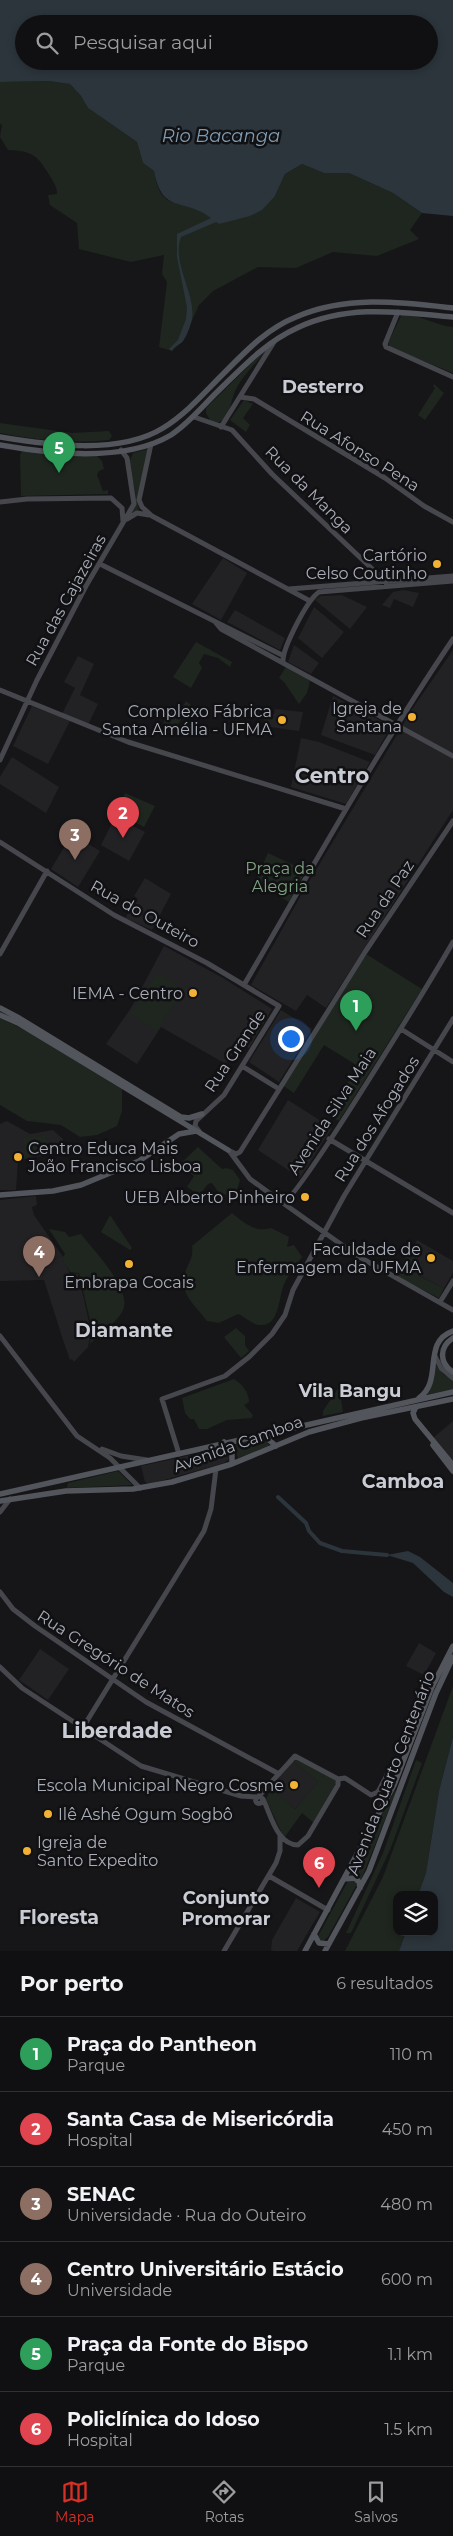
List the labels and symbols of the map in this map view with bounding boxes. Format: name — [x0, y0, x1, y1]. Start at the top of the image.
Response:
water label: Rio Bacanga — [162, 125, 280, 147]
district label: Desterro — [282, 376, 364, 398]
street label: Rua Afonso Pena — [297, 407, 423, 495]
pin: 5 — [43, 432, 75, 473]
street label: Rua da Manga — [261, 442, 357, 538]
street label: Rua das Cajazeiras — [22, 531, 110, 669]
place label: Cartório Celso Coutinho — [306, 546, 427, 583]
marker: Cartório Celso Coutinho — [431, 558, 443, 570]
place label: Igreja de Santana — [332, 699, 402, 736]
place label: Complexo Fábrica Santa Amélia - UFMA — [102, 702, 273, 739]
marker: Igreja de Santana — [406, 711, 418, 723]
marker: Complexo Fábrica Santa Amélia - UFMA — [276, 714, 288, 726]
district label: Centro — [295, 763, 369, 788]
pin: 2 — [107, 797, 139, 838]
pin: 3 — [59, 819, 91, 860]
street label: Rua da Paz — [352, 857, 418, 941]
park label: Praça da Alegria — [245, 859, 315, 896]
street label: Rua do Outeiro — [87, 876, 203, 952]
place label: IEMA - Centro — [72, 984, 183, 1003]
marker: IEMA - Centro — [187, 987, 199, 999]
pin: 1 — [340, 990, 372, 1031]
street label: Rua Grande — [201, 1006, 269, 1096]
your location — [278, 1026, 304, 1052]
street label: Avenida Silva Maia — [284, 1044, 380, 1178]
street label: Rua dos Afogados — [331, 1052, 423, 1185]
place label: Centro Educa Mais João Francisco Lisboa — [27, 1139, 202, 1176]
marker: Centro Educa Mais João Francisco Lisboa — [12, 1151, 24, 1163]
place label: UEB Alberto Pinheiro — [124, 1188, 295, 1207]
marker: UEB Alberto Pinheiro — [299, 1191, 311, 1203]
pin: 4 — [23, 1236, 55, 1277]
place label: Faculdade de Enfermagem da UFMA — [236, 1240, 422, 1277]
marker: Faculdade de Enfermagem da UFMA — [425, 1252, 437, 1264]
marker: Embrapa Cocais — [123, 1258, 135, 1270]
place label: Embrapa Cocais — [64, 1273, 194, 1292]
district label: Diamante — [75, 1319, 173, 1342]
district label: Vila Bangu — [298, 1380, 401, 1402]
street label: Avenida Camboa — [171, 1412, 305, 1476]
district label: Camboa — [362, 1470, 444, 1493]
street label: Rua Gregório de Matos — [34, 1606, 198, 1722]
street label: Avenida Quarto Centenário — [343, 1668, 439, 1878]
district label: Liberdade — [62, 1718, 172, 1743]
place label: Escola Municipal Negro Cosme — [36, 1776, 284, 1795]
marker: Escola Municipal Negro Cosme — [288, 1779, 300, 1791]
place label: Ilê Ashé Ogum Sogbô — [58, 1805, 233, 1824]
marker: Ilê Ashé Ogum Sogbô — [42, 1808, 54, 1820]
place label: Igreja de Santo Expedito — [37, 1833, 158, 1870]
marker: Igreja de Santo Expedito — [21, 1845, 33, 1857]
pin: 6 — [303, 1847, 335, 1888]
district label: Conjunto Promorar — [181, 1887, 271, 1930]
district label: Floresta — [19, 1906, 99, 1929]

